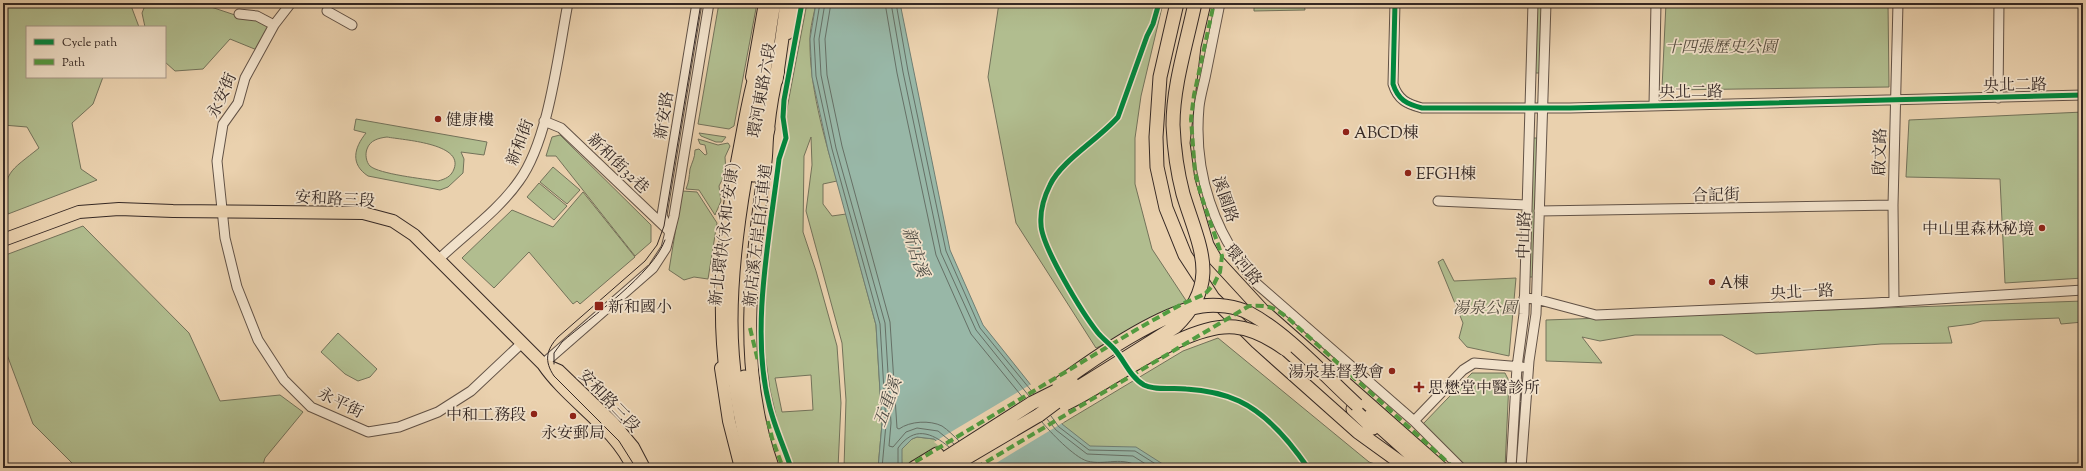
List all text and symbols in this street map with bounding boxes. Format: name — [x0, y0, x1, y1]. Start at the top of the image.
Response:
legend — [26, 26, 166, 78]
text: Cycle path — [62, 34, 117, 52]
park label: 十四張歷史公園 — [1665, 37, 1780, 60]
street label: 環河東路六段 — [744, 41, 783, 140]
text: Path — [62, 54, 85, 72]
street label: 永安街 — [203, 69, 244, 123]
street label: 央北二路 — [1983, 74, 2047, 99]
street label: 央北二路 — [1659, 81, 1723, 106]
street label: 新安路 — [650, 90, 681, 141]
place label: 健康樓 — [446, 110, 494, 133]
marker: 健康樓 — [433, 114, 443, 124]
street label: 新和街 — [502, 116, 541, 169]
place label: ABCD棟 — [1354, 123, 1419, 146]
marker: ABCD棟 — [1341, 127, 1351, 137]
street label: 啟文路 — [1870, 128, 1893, 176]
street label: 新和街32巷 — [581, 129, 653, 200]
street label: 新北環快(永和-安康) — [705, 162, 746, 307]
street label: 新店溪左岸自行車道 — [739, 162, 780, 308]
place label: EFGH棟 — [1416, 164, 1476, 187]
marker: EFGH棟 — [1403, 168, 1413, 178]
street label: 溪園路 — [1205, 173, 1242, 226]
street label: 合記街 — [1692, 185, 1740, 208]
street label: 安和路三段 — [294, 187, 375, 214]
street label: 中山路 — [1513, 211, 1538, 259]
place label: 中山里森林秘境 — [1922, 219, 2034, 242]
marker: 中山里森林秘境 — [2037, 223, 2047, 233]
water label: 新店溪 — [895, 225, 934, 282]
street label: 環河路 — [1218, 240, 1266, 291]
place label: A棟 — [1720, 273, 1749, 296]
marker: A棟 — [1707, 277, 1717, 287]
street label: 央北一路 — [1770, 280, 1835, 307]
place label: 新和國小 — [608, 297, 672, 320]
park label: 湯泉公園 — [1453, 298, 1520, 321]
marker: 新和國小 — [593, 300, 605, 312]
place label: 湯泉基督教會 — [1288, 362, 1384, 385]
street label: 安和路三段 — [572, 365, 644, 439]
marker: 湯泉基督教會 — [1387, 366, 1397, 376]
water label: 五重溪 — [869, 373, 910, 431]
place label: 思懋堂中醫診所 — [1428, 378, 1540, 401]
marker: 思懋堂中醫診所 — [1413, 381, 1425, 393]
street label: 永平街 — [313, 383, 367, 425]
place label: 中和工務段 — [446, 405, 526, 428]
marker: 中和工務段 — [529, 409, 539, 419]
marker: 永安郵局 — [568, 411, 578, 421]
place label: 永安郵局 — [541, 423, 605, 446]

